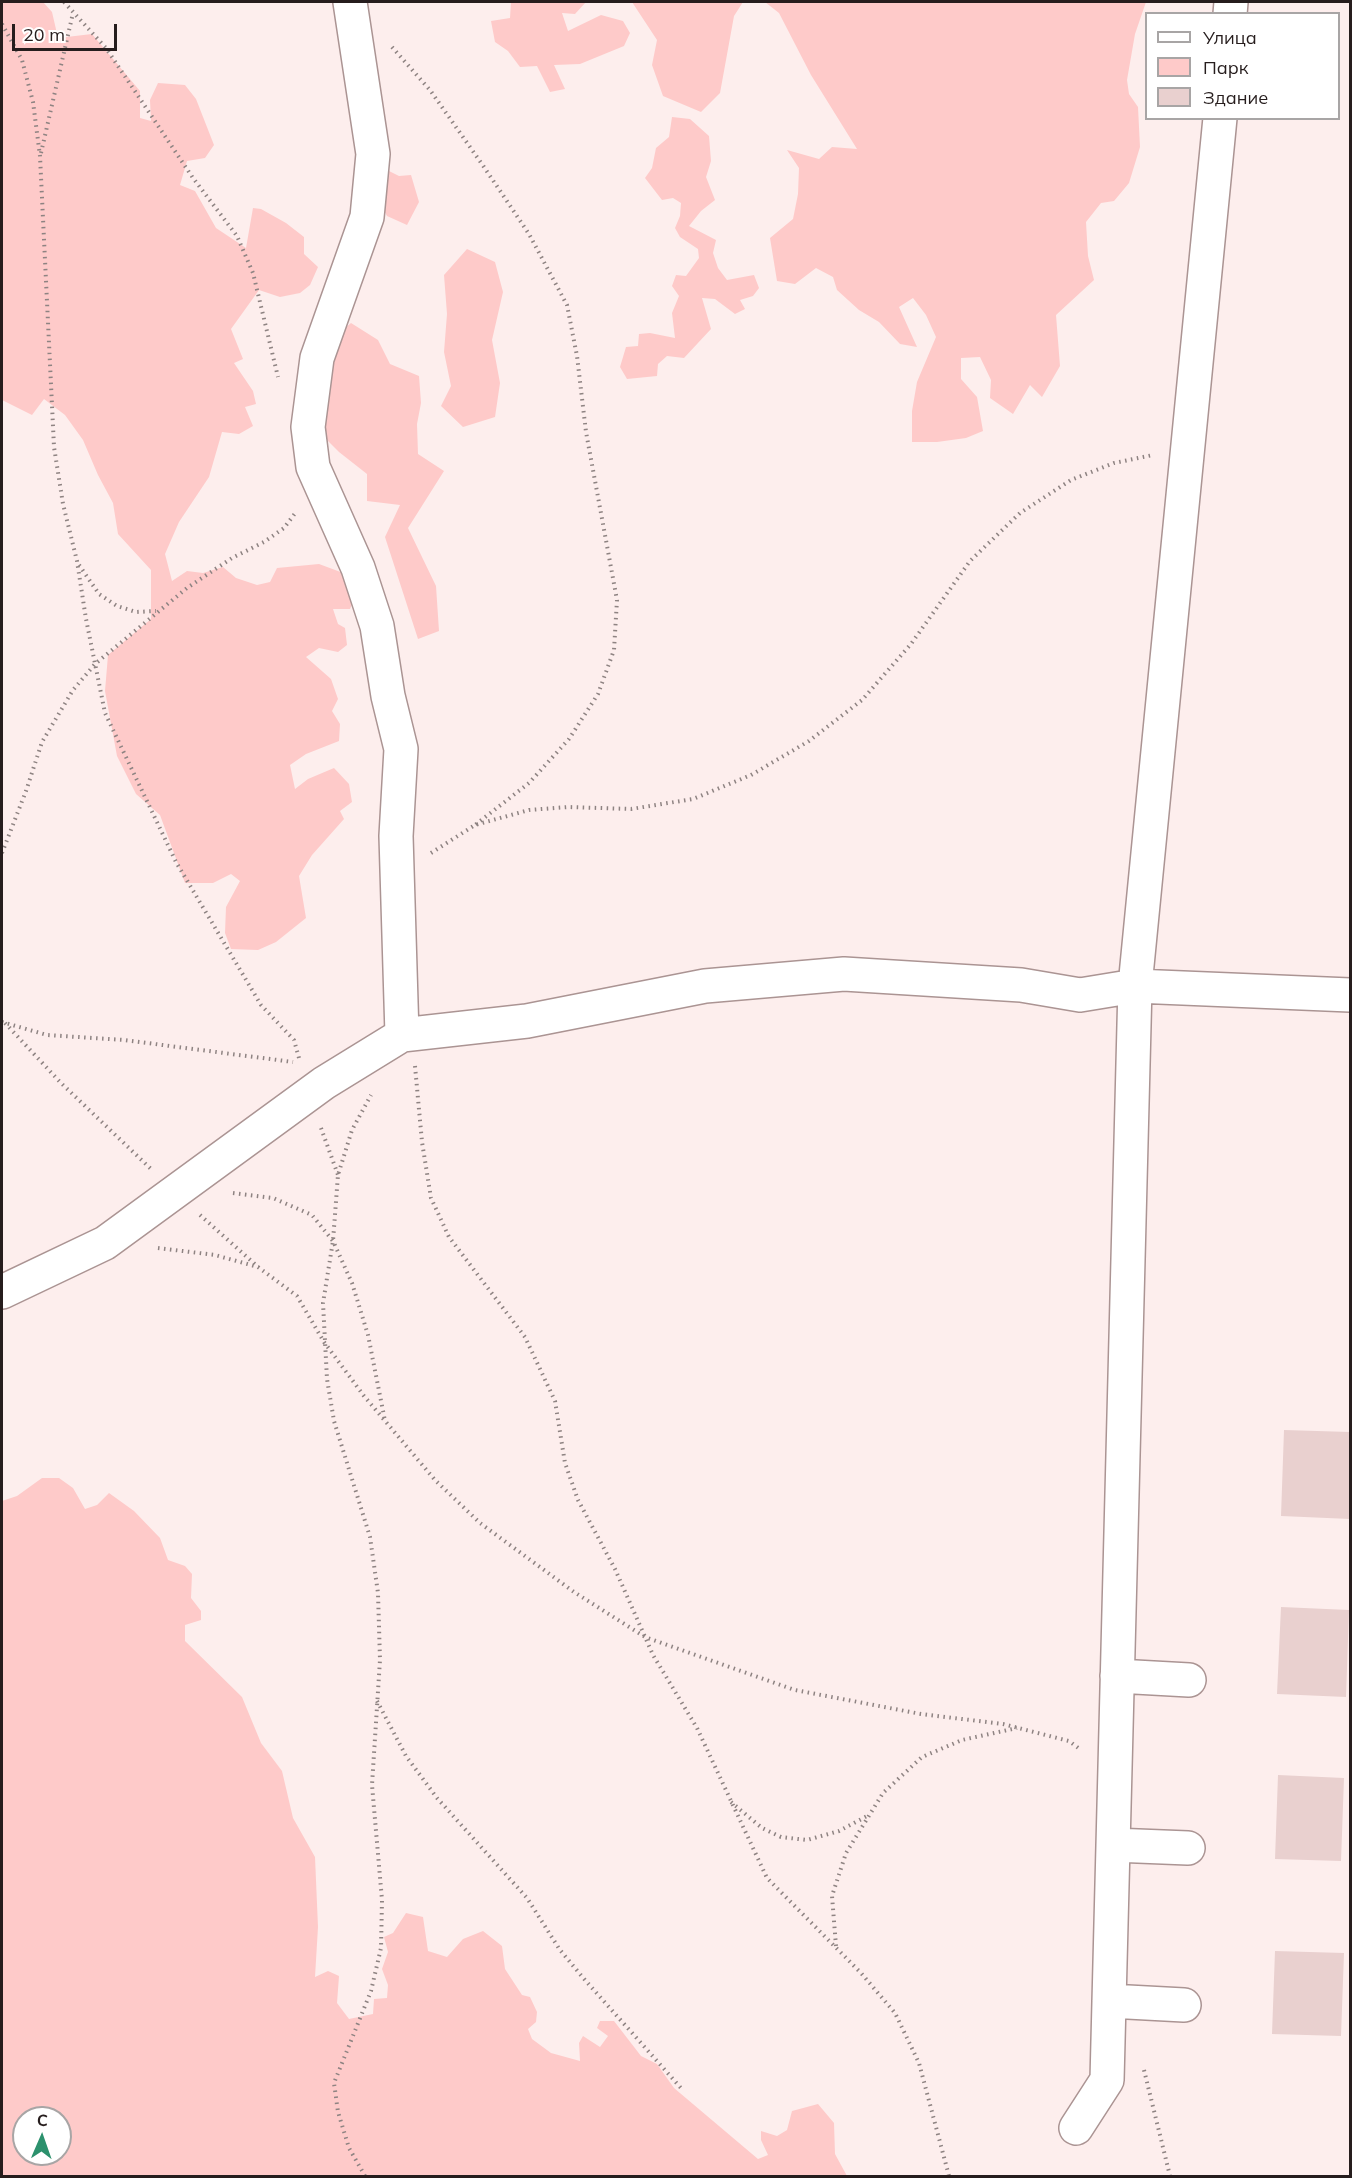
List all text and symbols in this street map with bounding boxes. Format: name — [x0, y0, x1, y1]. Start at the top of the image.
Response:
scale bar — [15, 12, 120, 50]
legend — [1145, 12, 1340, 120]
text: 20 m — [23, 23, 65, 46]
text: Улица — [1203, 26, 1257, 49]
text: Парк — [1203, 56, 1248, 79]
text: Здание — [1203, 86, 1268, 109]
north arrow — [12, 2106, 72, 2166]
text: С — [37, 2110, 48, 2130]

